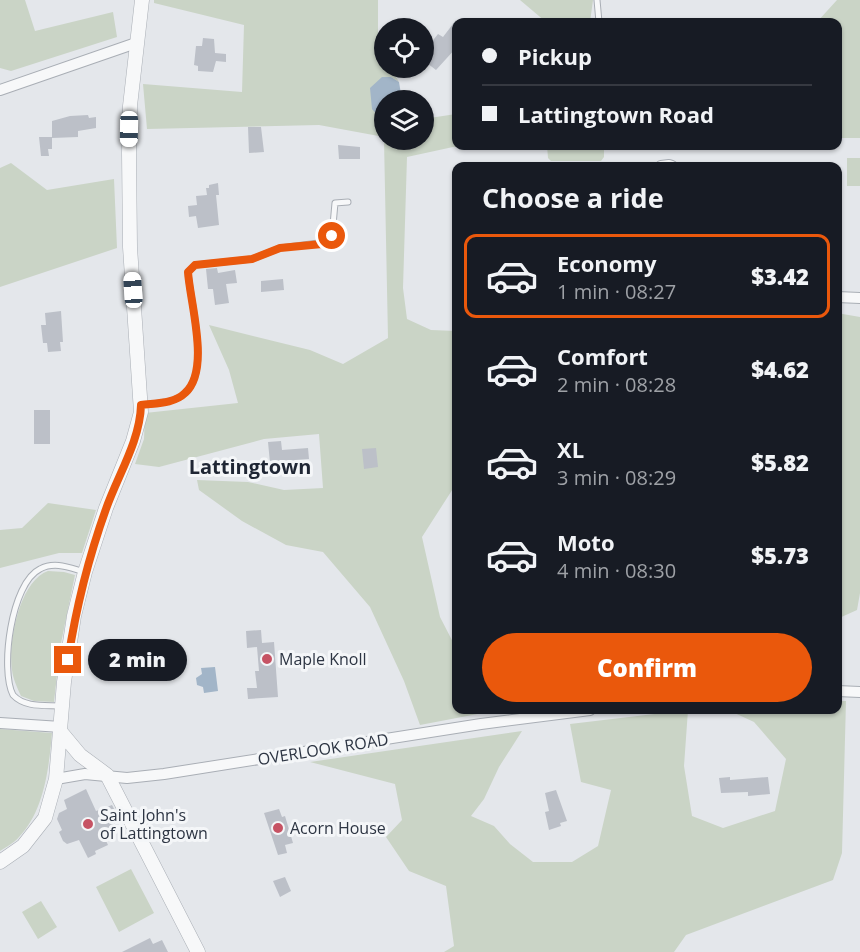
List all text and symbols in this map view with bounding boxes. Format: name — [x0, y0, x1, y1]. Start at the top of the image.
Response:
map controls — [374, 18, 434, 150]
button: locate — [374, 18, 434, 78]
text: Pickup — [518, 41, 592, 71]
button: layers — [374, 90, 434, 150]
text: Lattingtown Road — [518, 99, 714, 129]
car — [120, 111, 138, 147]
text: Choose a ride — [482, 179, 664, 216]
route start — [318, 222, 345, 249]
text: Economy — [557, 248, 656, 278]
icon: car — [485, 249, 539, 303]
text: $3.42 — [751, 261, 809, 291]
car — [123, 271, 143, 309]
text: 1 min · 08:27 — [557, 278, 676, 305]
text: Comfort — [557, 341, 648, 371]
icon: car — [485, 342, 539, 396]
text: $4.62 — [751, 354, 809, 384]
text: 2 min · 08:28 — [557, 371, 676, 398]
text: XL — [557, 434, 584, 464]
icon: car — [485, 435, 539, 489]
text: $5.82 — [751, 447, 809, 477]
district label: Lattingtown — [189, 453, 311, 480]
text: 3 min · 08:29 — [557, 464, 676, 491]
text: Moto — [557, 527, 615, 557]
icon: car — [485, 528, 539, 582]
text: $5.73 — [751, 540, 809, 570]
text: 4 min · 08:30 — [557, 557, 676, 584]
button: Confirm — [482, 633, 812, 702]
callout: 2 min — [89, 639, 188, 681]
route end — [54, 646, 81, 673]
text: 2 min — [109, 646, 166, 673]
place label: Maple Knoll — [279, 648, 367, 670]
marker: Maple Knoll — [260, 652, 274, 666]
street label: OVERLOOK ROAD — [256, 728, 390, 770]
place label: Saint John's of Lattingtown — [100, 804, 208, 844]
marker: Saint John's of Lattingtown — [81, 817, 95, 831]
place label: Acorn House — [290, 817, 386, 839]
marker: Acorn House — [271, 821, 285, 835]

